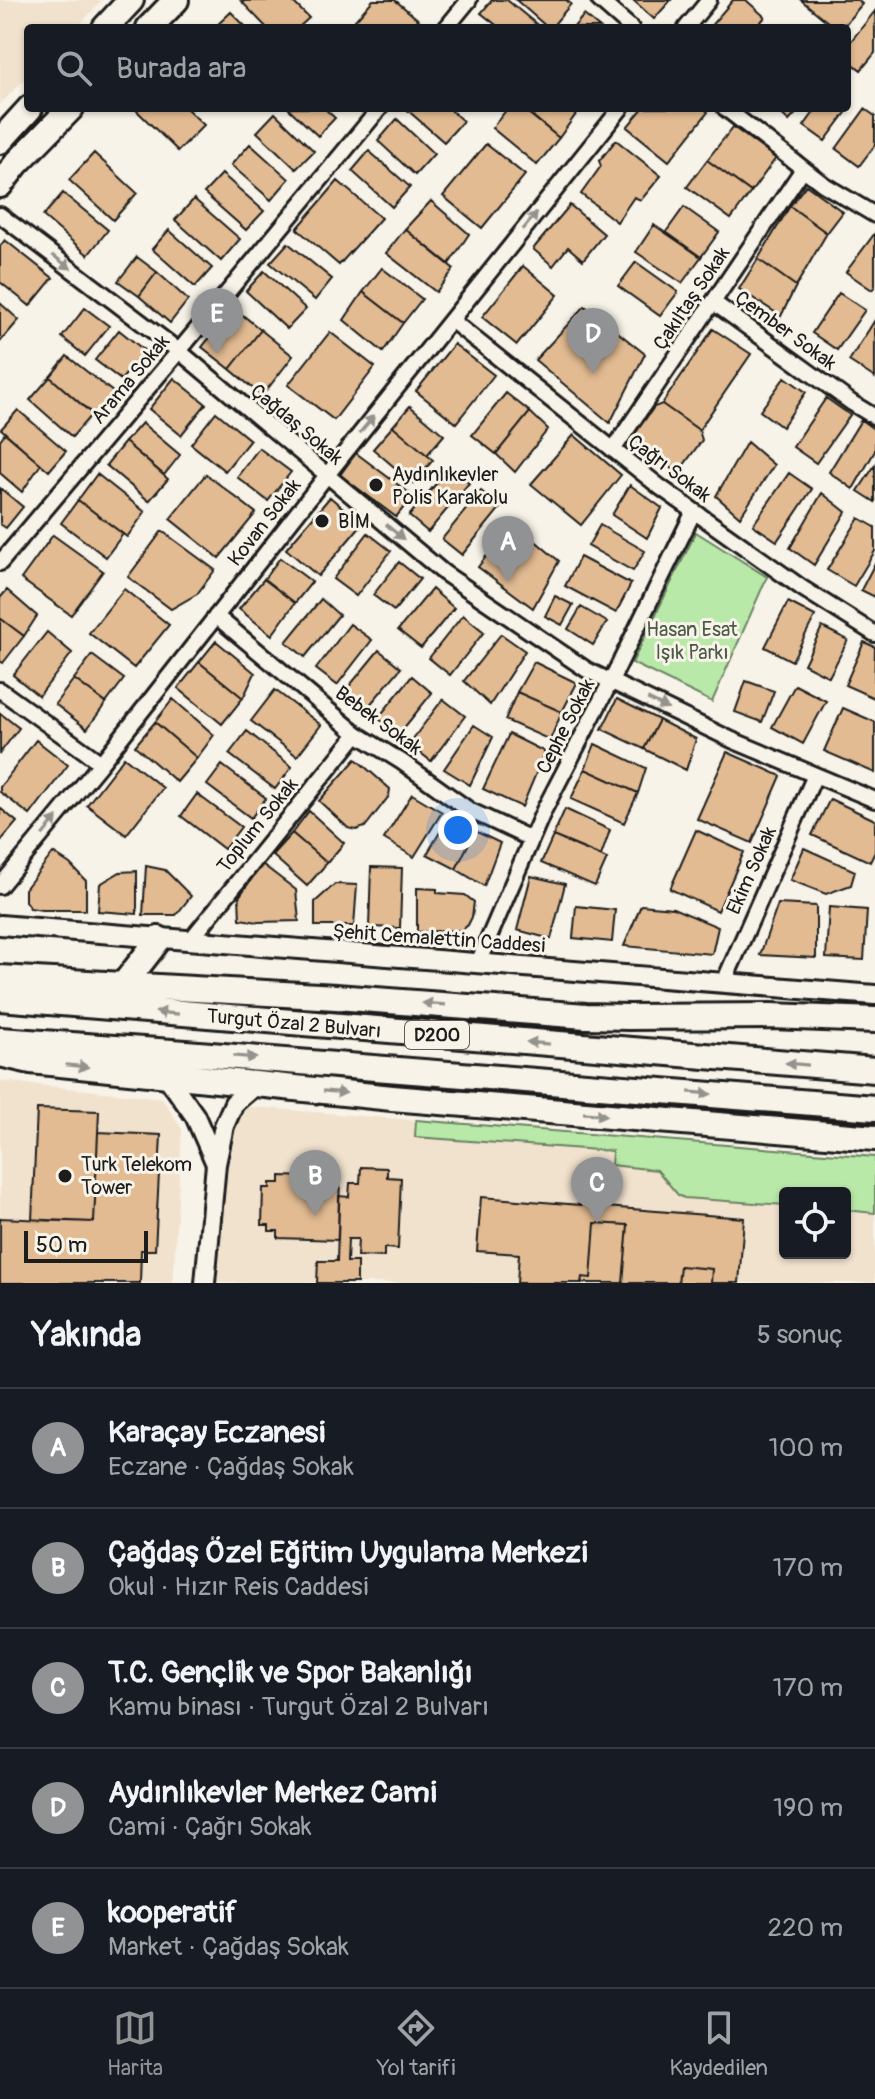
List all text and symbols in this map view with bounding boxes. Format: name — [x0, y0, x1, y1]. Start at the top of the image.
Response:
search box — [24, 24, 851, 112]
icon: search — [52, 46, 96, 90]
text: Burada ara — [116, 50, 247, 87]
one-way arrow — [521, 211, 538, 231]
street label: Çakıltaş Sokak — [648, 241, 736, 355]
one-way arrow — [52, 254, 72, 270]
street label: Çember Sokak — [730, 285, 842, 376]
pin: E — [191, 288, 243, 354]
pin: D — [567, 308, 619, 374]
street label: Arama Sokak — [86, 329, 175, 429]
street label: Çağdaş Sokak — [245, 378, 349, 471]
one-way arrow — [358, 414, 375, 434]
street label: Çağrı Sokak — [623, 429, 717, 508]
place label: Aydınlıkevler Polis Karakolu — [392, 462, 508, 510]
street label: Kovan Sokak — [222, 473, 307, 571]
marker: Aydınlıkevler Polis Karakolu — [367, 476, 385, 494]
place label: BİM — [338, 509, 369, 534]
marker: BİM — [313, 512, 331, 530]
pin: A — [482, 516, 534, 582]
one-way arrow — [385, 523, 405, 539]
park label: Hasan Esat Işık Parkı — [646, 617, 739, 665]
street label: Cephe Sokak — [531, 674, 600, 778]
street label: Bebek Sokak — [330, 680, 428, 761]
one-way arrow — [647, 697, 670, 711]
street label: Toplum Sokak — [211, 772, 304, 878]
your location — [438, 810, 478, 850]
one-way arrow — [41, 816, 58, 836]
street label: Ekim Sokak — [721, 822, 782, 918]
street label: Şehit Cemalettin Caddesi — [332, 919, 546, 958]
one-way arrow — [421, 997, 446, 1010]
street label: Turgut Özal 2 Bulvarı — [206, 1003, 382, 1044]
one-way arrow — [154, 1006, 179, 1019]
road number: D200 — [405, 1021, 469, 1049]
one-way arrow — [525, 1036, 550, 1049]
one-way arrow — [233, 1051, 258, 1064]
one-way arrow — [784, 1057, 809, 1070]
one-way arrow — [65, 1059, 90, 1072]
one-way arrow — [323, 1086, 348, 1099]
one-way arrow — [688, 1087, 713, 1100]
one-way arrow — [583, 1108, 608, 1121]
pin: B — [289, 1150, 341, 1216]
place label: Turk Telekom Tower — [81, 1152, 192, 1200]
pin: C — [571, 1157, 623, 1223]
marker: Turk Telekom Tower — [56, 1167, 74, 1185]
map controls — [779, 1187, 851, 1259]
button: locate — [779, 1187, 851, 1259]
scale bar — [24, 1227, 148, 1263]
text: 50 m — [36, 1231, 87, 1259]
text: Yakında — [32, 1314, 141, 1357]
text: 5 sonuç — [757, 1319, 843, 1351]
text: Karaçay Eczanesi — [108, 1414, 325, 1451]
text: A — [50, 1432, 66, 1464]
text: 100 m — [769, 1432, 843, 1464]
text: Eczane · Çağdaş Sokak — [108, 1451, 354, 1483]
text: Çağdaş Özel Eğitim Uygulama Merkezi — [108, 1534, 588, 1571]
text: B — [51, 1552, 65, 1584]
text: 170 m — [773, 1552, 843, 1584]
text: Okul · Hızır Reis Caddesi — [108, 1571, 369, 1603]
text: T.C. Gençlik ve Spor Bakanlığı — [108, 1654, 473, 1691]
text: C — [50, 1672, 66, 1704]
text: 170 m — [773, 1672, 843, 1704]
text: Kamu binası · Turgut Özal 2 Bulvarı — [108, 1691, 489, 1723]
text: Aydınlıkevler Merkez Cami — [108, 1774, 437, 1811]
text: D — [50, 1792, 66, 1824]
text: 190 m — [773, 1792, 843, 1824]
text: Cami · Çağrı Sokak — [108, 1811, 312, 1843]
text: kooperatif — [108, 1894, 237, 1931]
text: E — [51, 1912, 65, 1944]
text: 220 m — [767, 1912, 843, 1944]
text: Market · Çağdaş Sokak — [108, 1931, 349, 1963]
tab: Harita — [107, 2006, 163, 2082]
tab: Yol tarifi — [377, 2006, 456, 2082]
tab: Kaydedilen — [669, 2006, 768, 2082]

